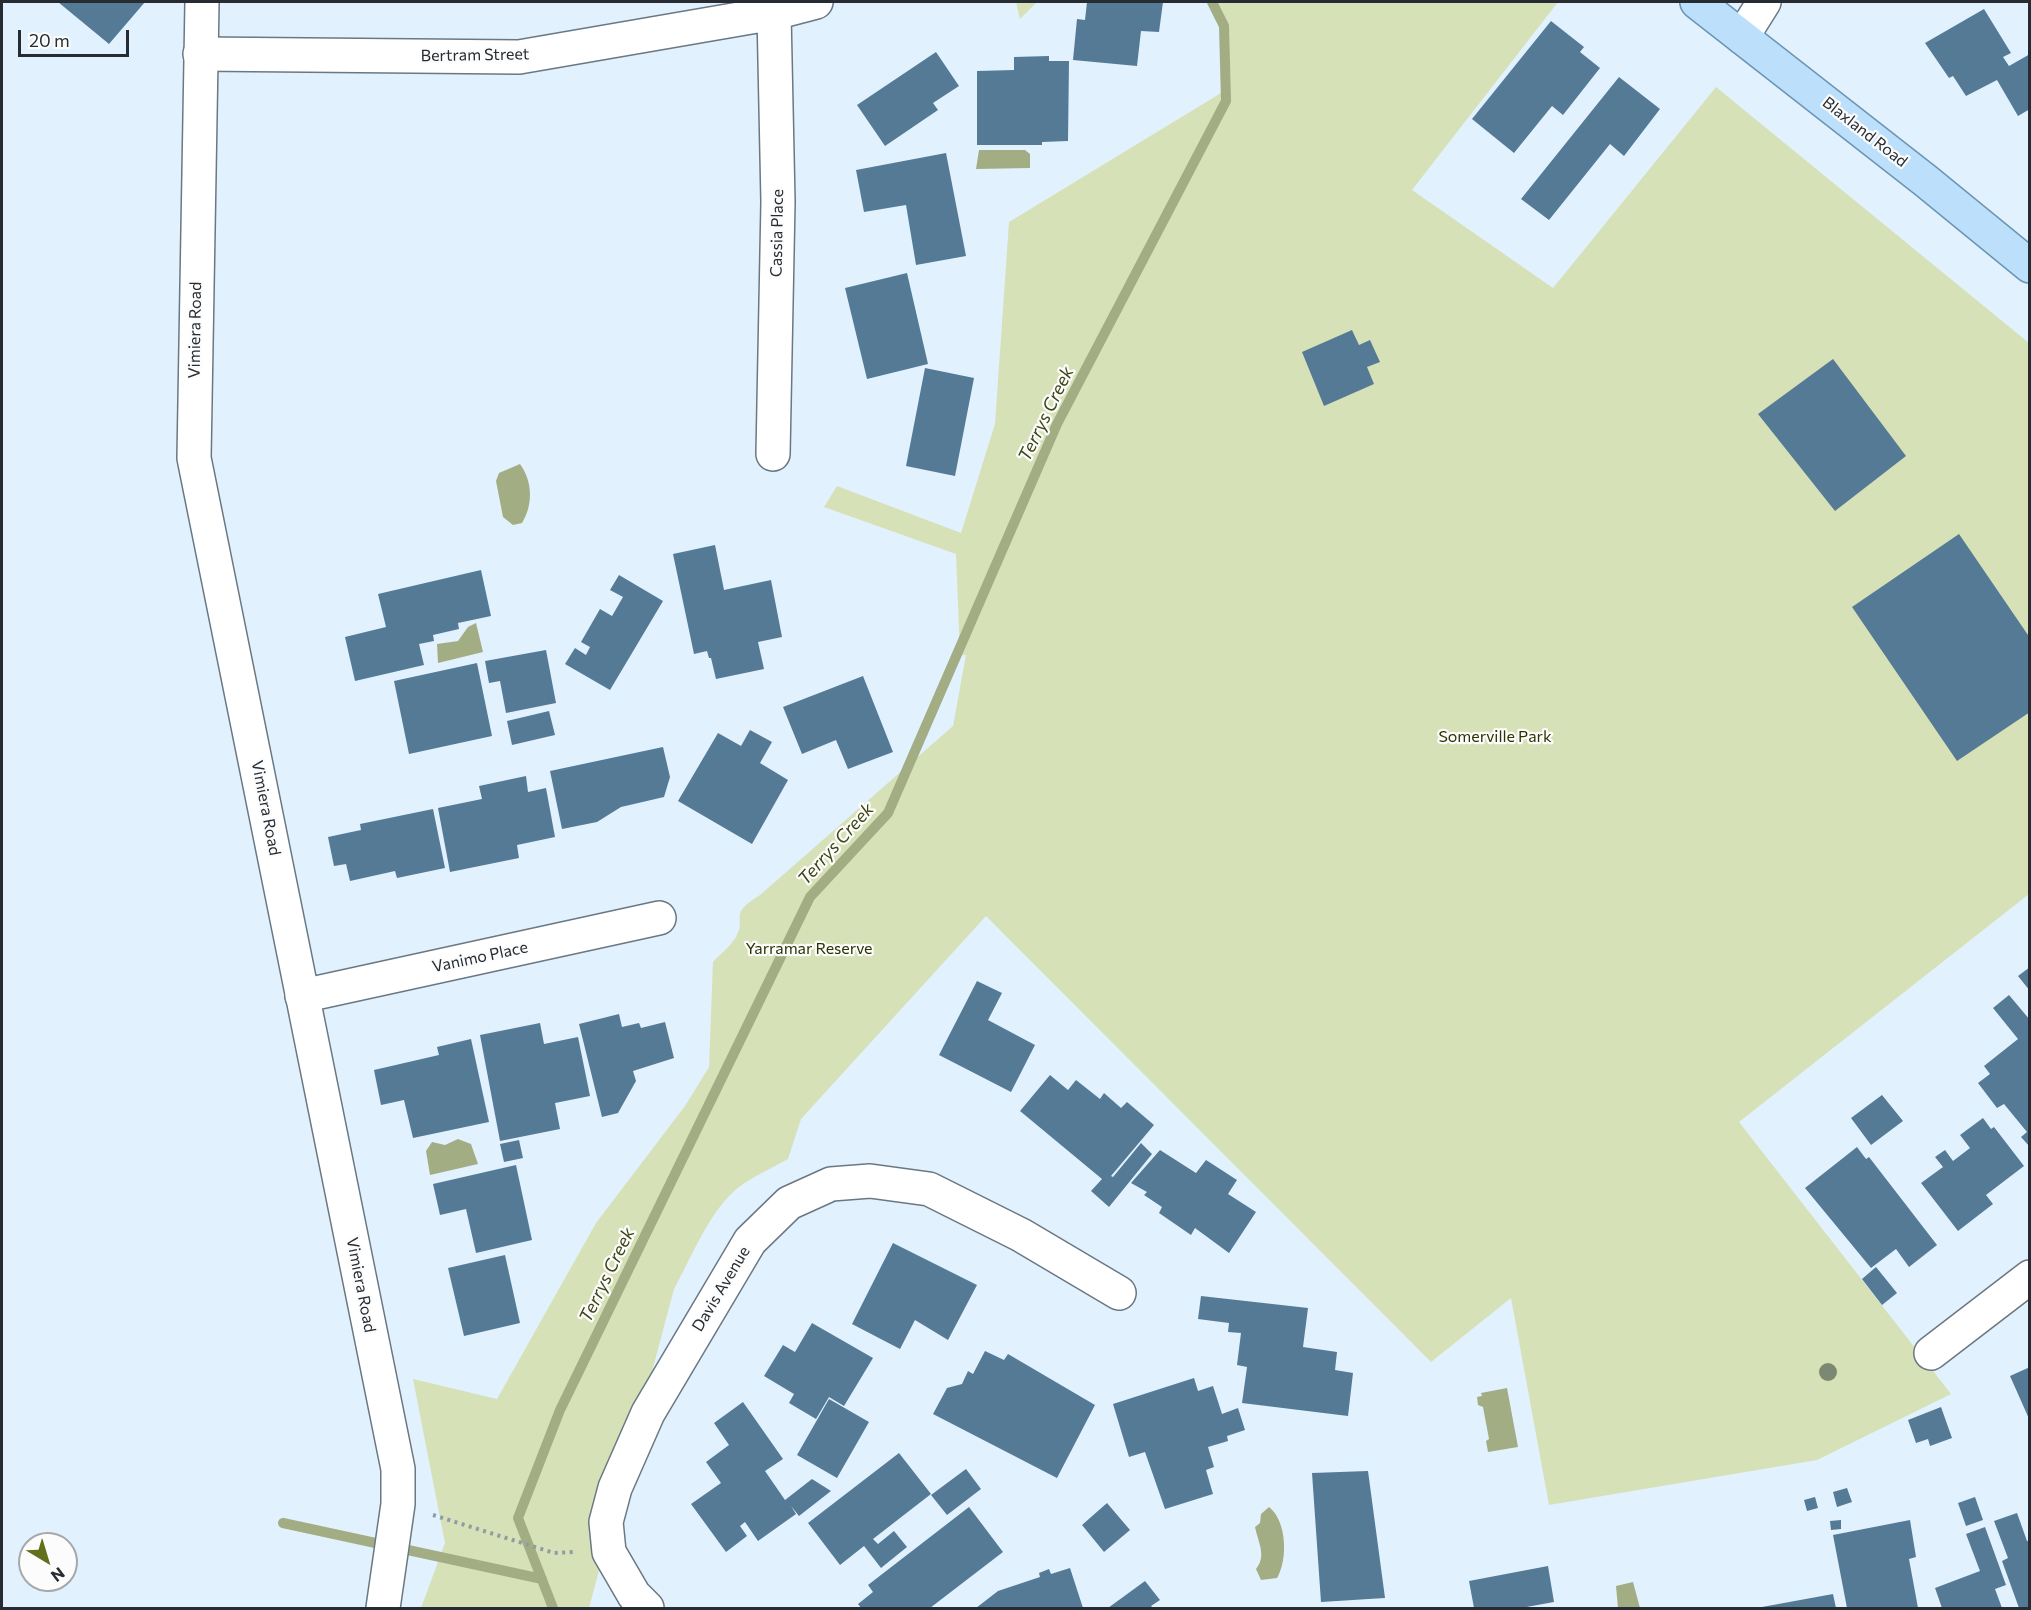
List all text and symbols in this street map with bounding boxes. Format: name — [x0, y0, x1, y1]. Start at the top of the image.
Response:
scale bar — [21, 18, 132, 56]
text: 20 m — [29, 29, 70, 51]
street label: Bertram Street — [421, 44, 529, 66]
street label: Blaxland Road — [1819, 93, 1911, 171]
street label: Cassia Place — [767, 189, 787, 277]
street label: Vimiera Road — [185, 282, 205, 378]
water label: Terrys Creek — [1014, 363, 1078, 465]
park label: Somerville Park — [1438, 727, 1552, 747]
street label: Vimiera Road — [247, 759, 285, 857]
water label: Terrys Creek — [794, 799, 878, 889]
street label: Vanimo Place — [430, 938, 530, 976]
park label: Yarramar Reserve — [745, 939, 873, 959]
water label: Terrys Creek — [575, 1224, 639, 1326]
street label: Vimiera Road — [342, 1236, 380, 1334]
street label: Davis Avenue — [688, 1243, 754, 1335]
north arrow — [18, 1532, 78, 1592]
text: N — [48, 1564, 69, 1586]

